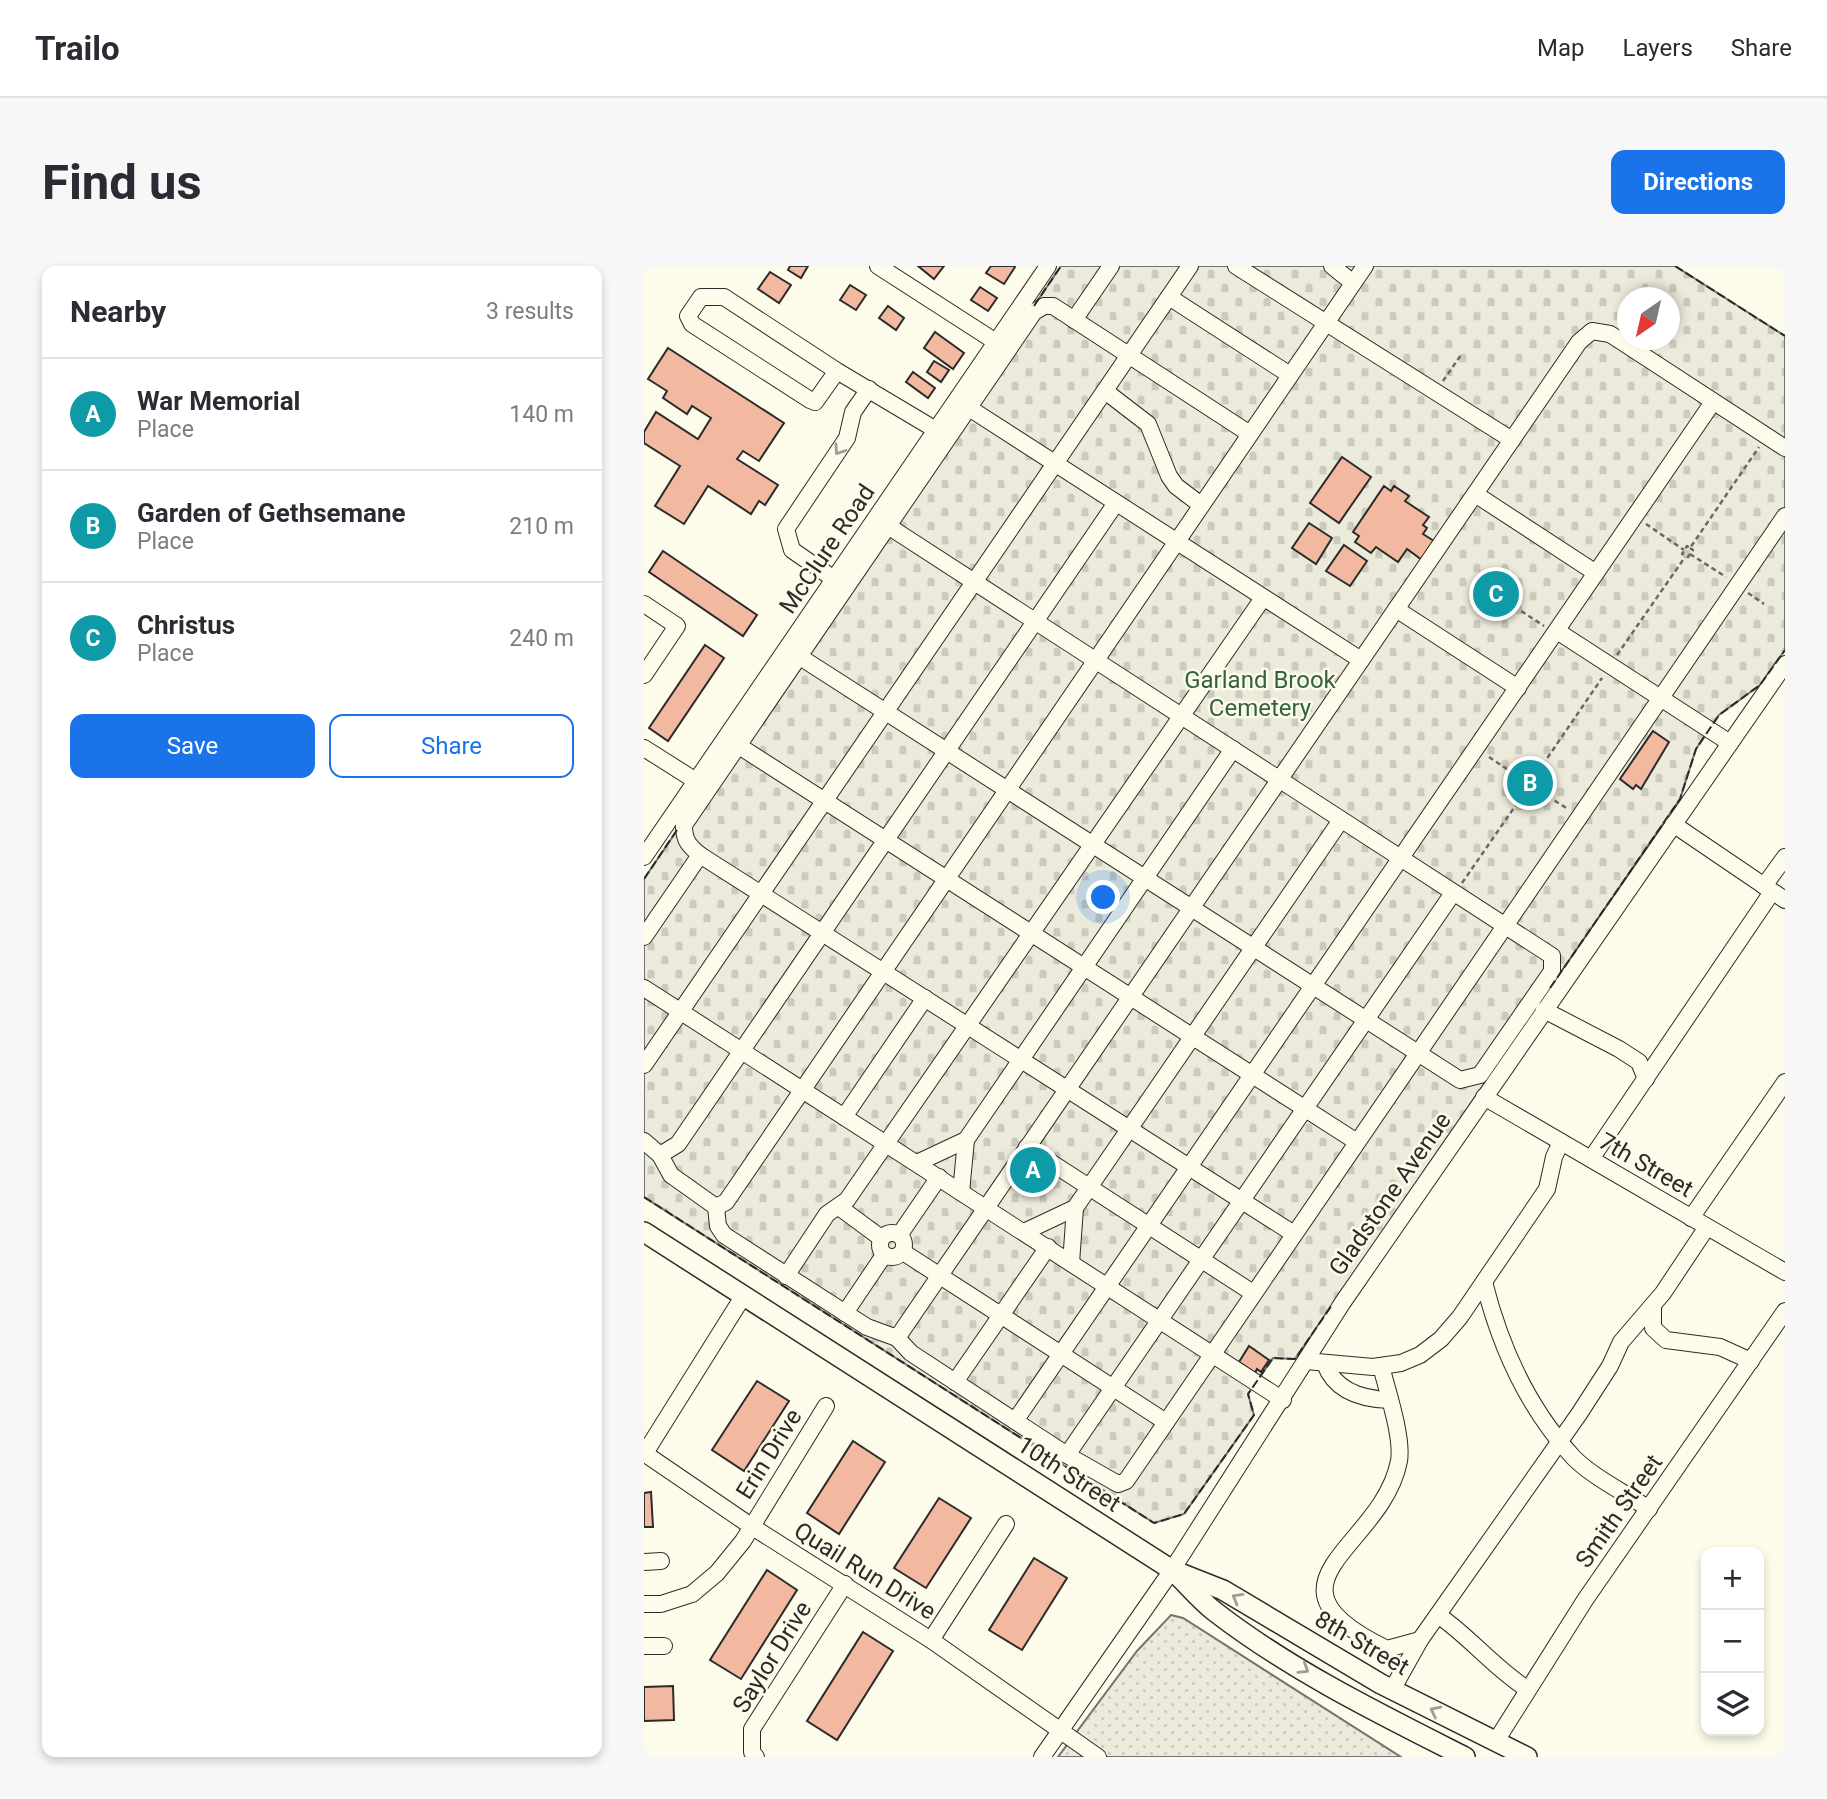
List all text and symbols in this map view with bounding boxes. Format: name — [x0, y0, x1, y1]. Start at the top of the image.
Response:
text: Trailo — [35, 29, 120, 68]
text: Map — [1537, 34, 1585, 62]
text: Layers — [1623, 34, 1693, 62]
text: Share — [1731, 34, 1792, 62]
button: Directions — [1611, 150, 1785, 214]
text: Find us — [42, 154, 202, 211]
north arrow — [1617, 287, 1680, 350]
text: Nearby — [70, 294, 166, 329]
text: 3 results — [486, 298, 574, 325]
text: War Memorial — [137, 386, 300, 416]
text: A — [85, 401, 101, 428]
text: 140 m — [509, 401, 574, 428]
text: Place — [137, 416, 194, 443]
one-way arrow — [835, 442, 847, 455]
street label: McClure Road — [773, 479, 881, 619]
text: Garden of Gethsemane — [137, 498, 406, 528]
text: B — [86, 513, 100, 540]
text: 210 m — [509, 513, 574, 540]
text: Place — [137, 528, 194, 555]
pin: C — [1473, 568, 1519, 620]
text: Christus — [137, 610, 235, 640]
text: C — [85, 625, 101, 652]
text: 240 m — [509, 625, 574, 652]
text: Place — [137, 640, 194, 667]
park label: Garland Brook Cemetery — [1184, 666, 1337, 722]
button: Save — [70, 714, 315, 778]
button: Share — [329, 714, 574, 778]
pin: B — [1507, 757, 1553, 809]
your location — [1086, 880, 1120, 914]
street label: Gladstone Avenue — [1323, 1107, 1457, 1281]
street label: 7th Street — [1594, 1127, 1698, 1203]
pin: A — [1010, 1144, 1056, 1196]
street label: Erin Drive — [730, 1404, 808, 1504]
street label: 10th Street — [1012, 1430, 1126, 1518]
street label: Smith Street — [1570, 1449, 1668, 1573]
street label: Quail Run Drive — [789, 1516, 941, 1626]
map controls — [1701, 1547, 1764, 1736]
button: + — [1701, 1547, 1764, 1610]
one-way arrow — [1232, 1594, 1245, 1607]
street label: Saylor Drive — [727, 1596, 817, 1718]
street label: 8th Street — [1310, 1605, 1414, 1681]
button: − — [1701, 1610, 1764, 1673]
one-way arrow — [1297, 1661, 1310, 1674]
button: layers — [1701, 1673, 1764, 1736]
one-way arrow — [1430, 1705, 1442, 1719]

